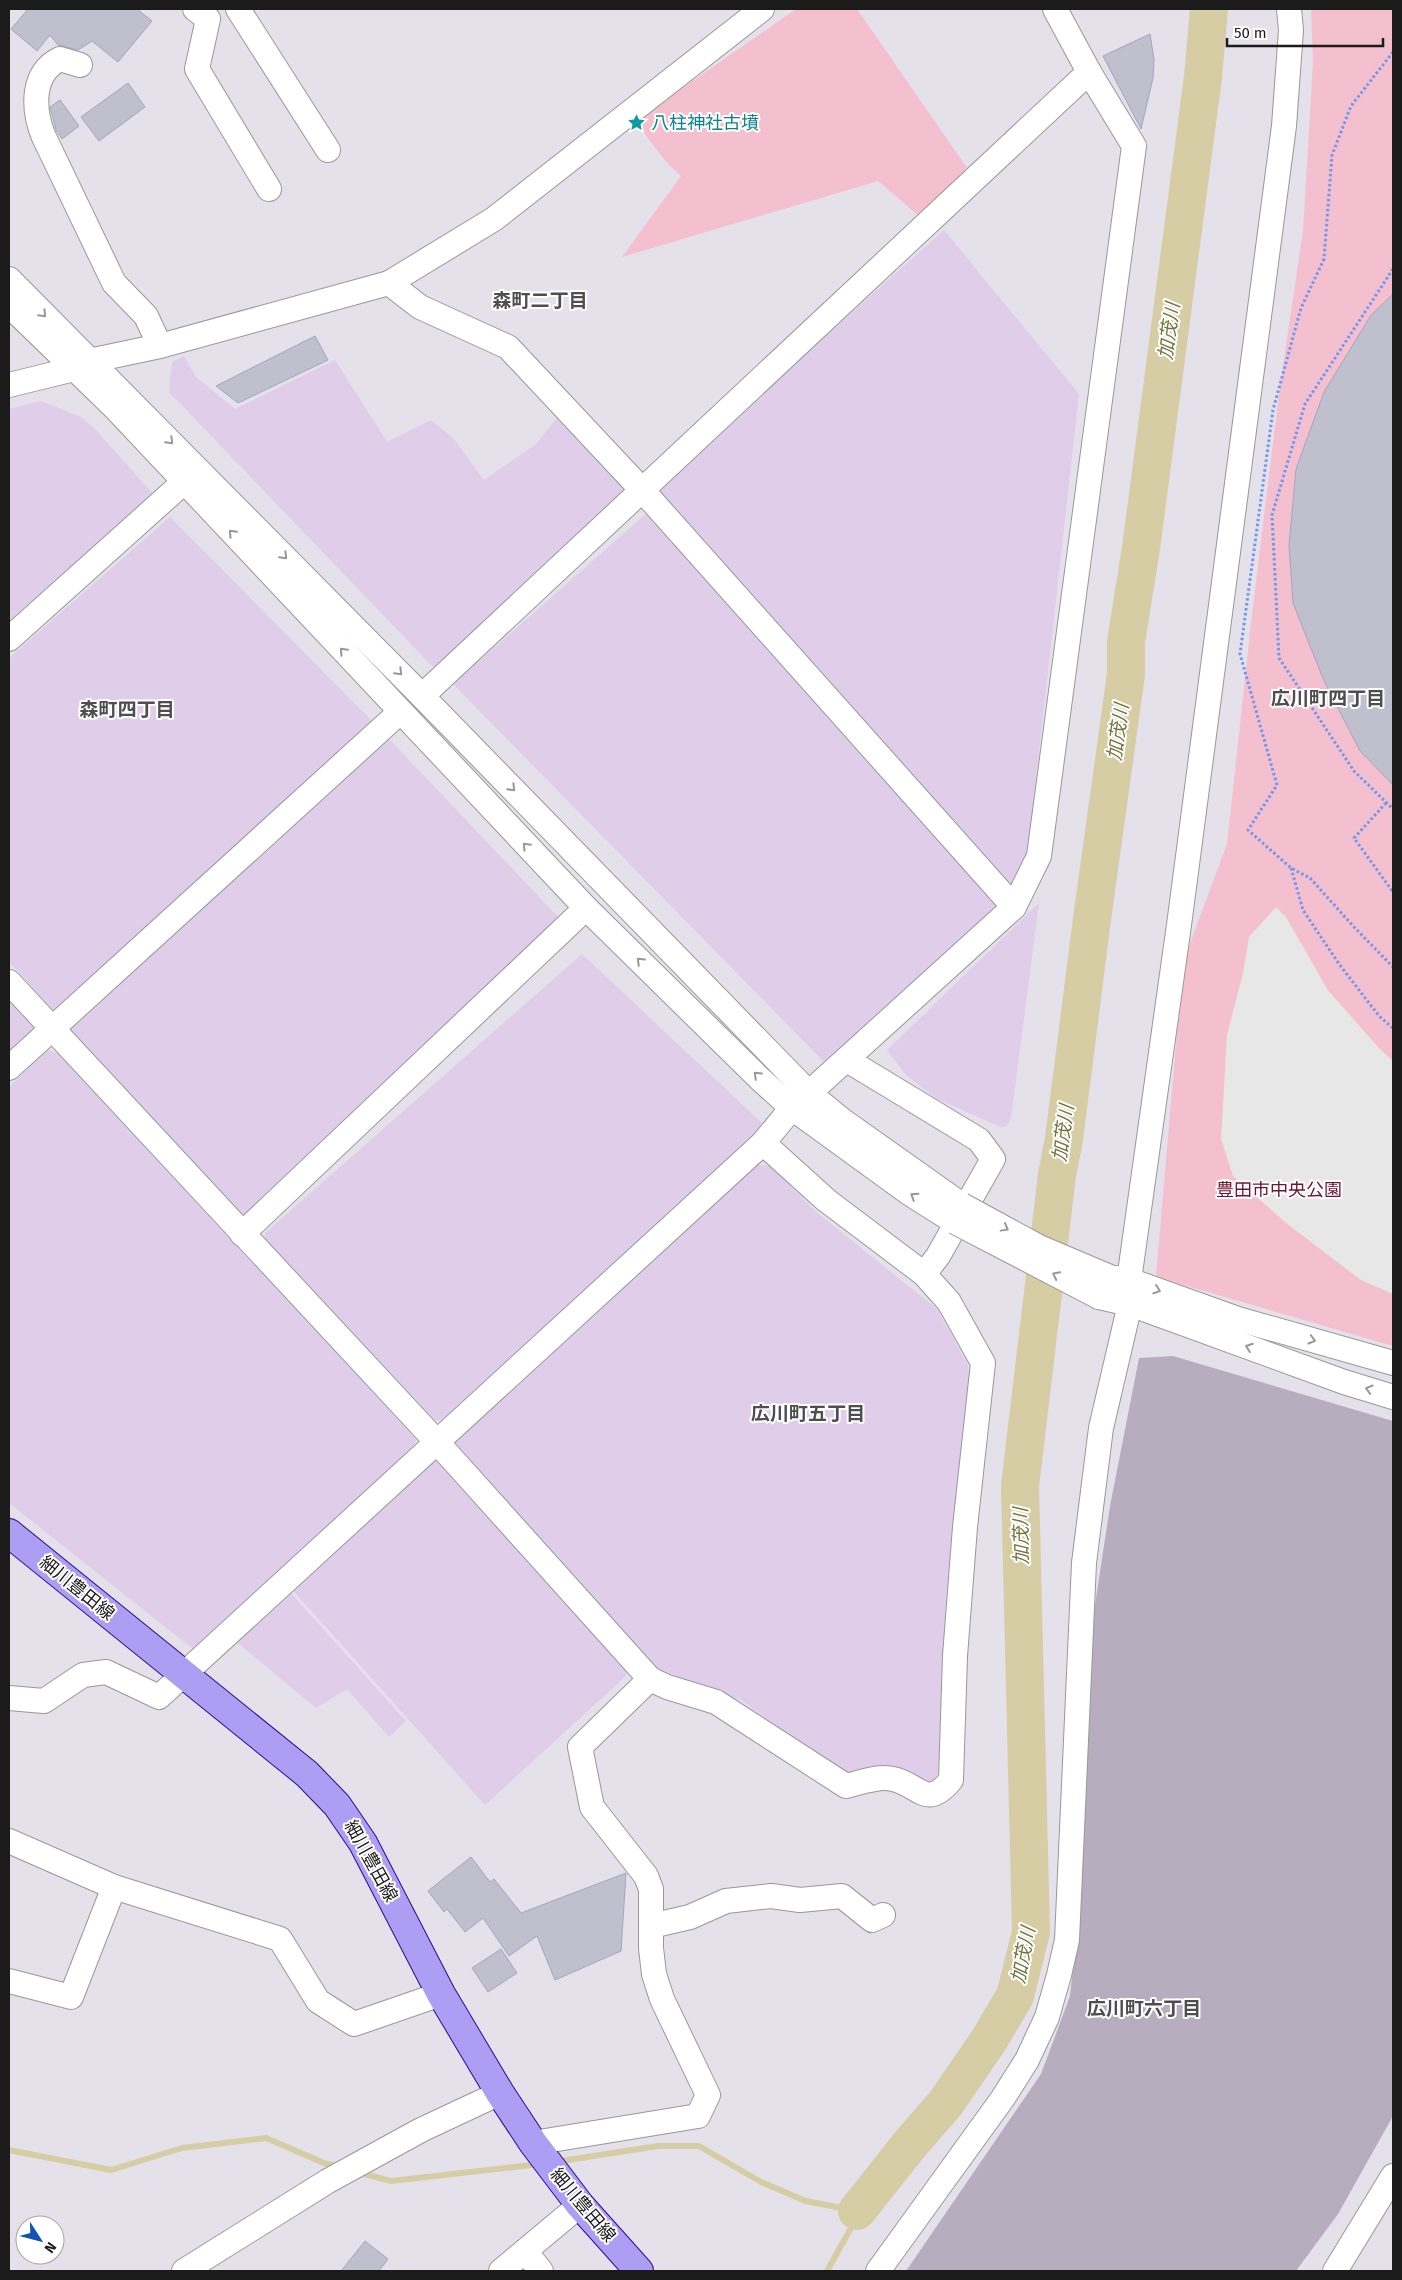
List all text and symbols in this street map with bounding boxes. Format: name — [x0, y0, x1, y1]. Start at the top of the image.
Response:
scale bar — [1227, 15, 1383, 47]
text: 50 m — [1234, 24, 1267, 42]
place label: 八柱神社古墳 — [651, 112, 759, 134]
place icon: 八柱神社古墳 — [627, 113, 647, 133]
district label: 森町二丁目 — [492, 289, 588, 312]
water label: 加茂川 — [1154, 299, 1185, 361]
one-way arrow — [37, 308, 46, 317]
one-way arrow — [164, 435, 173, 444]
one-way arrow — [229, 529, 238, 538]
one-way arrow — [279, 551, 288, 560]
one-way arrow — [340, 648, 349, 657]
one-way arrow — [393, 666, 402, 675]
district label: 広川町四丁目 — [1271, 687, 1385, 710]
district label: 森町四丁目 — [79, 698, 175, 721]
water label: 加茂川 — [1103, 700, 1134, 762]
one-way arrow — [506, 782, 515, 791]
one-way arrow — [523, 842, 532, 851]
one-way arrow — [637, 958, 646, 967]
one-way arrow — [753, 1072, 762, 1081]
water label: 加茂川 — [1048, 1101, 1079, 1163]
park label: 豊田市中央公園 — [1216, 1179, 1342, 1201]
one-way arrow — [911, 1193, 920, 1202]
one-way arrow — [1000, 1222, 1009, 1232]
one-way arrow — [1052, 1271, 1061, 1281]
one-way arrow — [1152, 1285, 1161, 1295]
one-way arrow — [1308, 1334, 1316, 1345]
one-way arrow — [1245, 1343, 1254, 1353]
one-way arrow — [1365, 1385, 1373, 1395]
district label: 広川町五丁目 — [751, 1402, 865, 1425]
water label: 加茂川 — [1009, 1505, 1033, 1565]
street label: 細川豊田線 — [35, 1551, 119, 1625]
street label: 細川豊田線 — [340, 1816, 402, 1906]
water label: 加茂川 — [1006, 1923, 1040, 1985]
district label: 広川町六丁目 — [1087, 1997, 1201, 2020]
street label: 細川豊田線 — [546, 2163, 620, 2247]
north arrow — [15, 2215, 65, 2265]
text: N — [41, 2239, 60, 2256]

